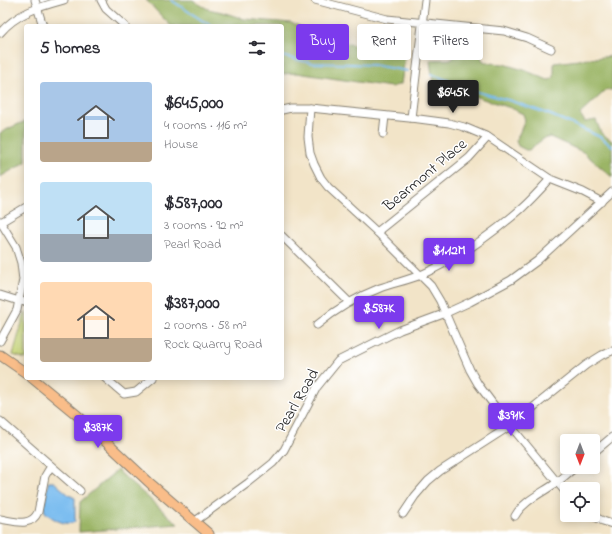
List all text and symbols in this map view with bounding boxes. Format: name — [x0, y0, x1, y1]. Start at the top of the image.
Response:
chip: Buy — [296, 24, 349, 60]
chip: Rent — [357, 24, 411, 60]
chip: Filters — [419, 24, 483, 60]
text: 5 homes — [40, 36, 100, 61]
icon: filters — [246, 37, 268, 59]
pin: $645K — [425, 80, 481, 114]
text: $645K — [437, 83, 469, 102]
text: $645,000 — [164, 91, 223, 116]
icon: home — [72, 98, 120, 146]
text: 4 rooms · 116 m² — [164, 116, 247, 135]
street label: Bearmont Place — [377, 133, 473, 219]
text: House — [164, 135, 198, 154]
text: $587,000 — [164, 191, 222, 216]
icon: home — [72, 198, 120, 246]
text: 3 rooms · 92 m² — [164, 216, 244, 235]
text: Pearl Road — [164, 235, 221, 254]
pin: $1.12M — [416, 238, 482, 272]
text: $1.12M — [432, 241, 466, 260]
text: $387,000 — [164, 291, 220, 316]
pin: $587K — [351, 296, 407, 330]
icon: home — [72, 298, 120, 346]
text: $587K — [363, 299, 395, 318]
text: 2 rooms · 58 m² — [164, 316, 247, 335]
text: Rock Quarry Road — [164, 335, 262, 354]
street label: Pearl Road — [270, 364, 326, 438]
pin: $391K — [483, 403, 539, 437]
text: $391K — [497, 406, 525, 425]
pin: $387K — [70, 415, 126, 449]
text: $387K — [83, 418, 113, 437]
north arrow — [560, 434, 600, 474]
map controls — [560, 434, 600, 522]
button: locate — [560, 482, 600, 522]

